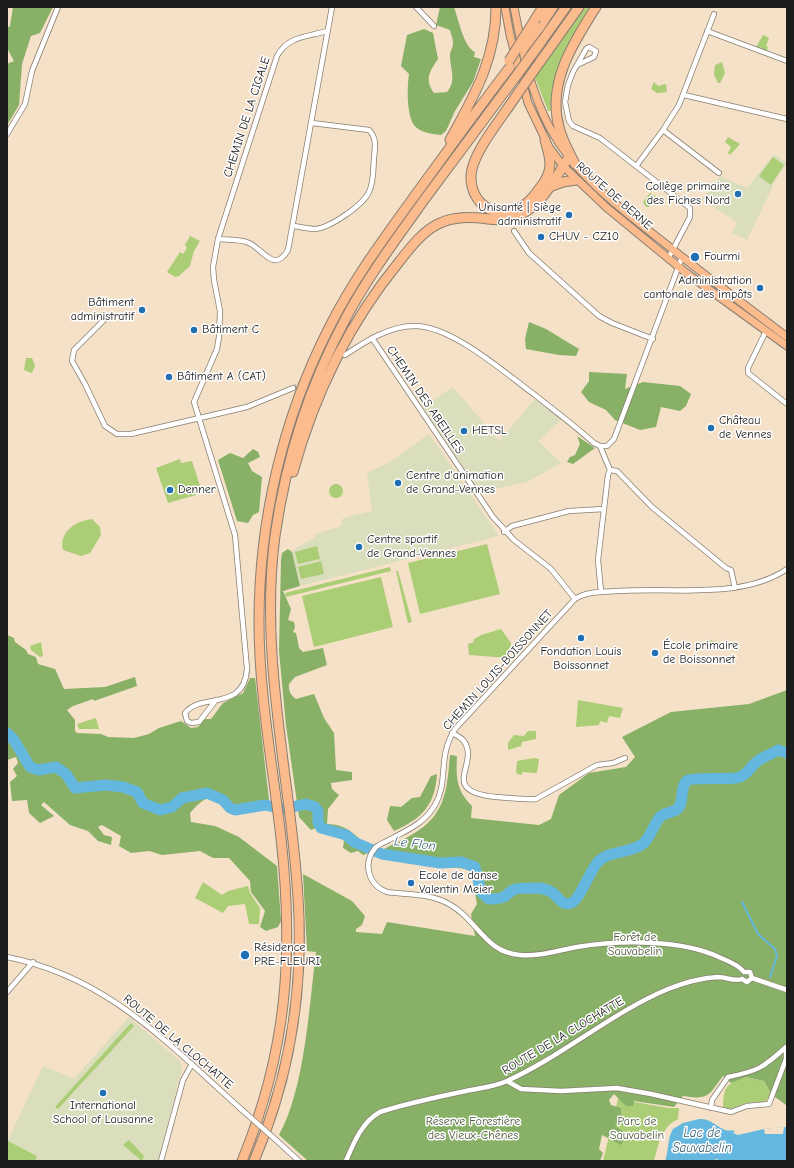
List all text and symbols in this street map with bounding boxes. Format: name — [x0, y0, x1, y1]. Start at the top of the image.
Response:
street label: CHEMIN DE LA CIGALE — [221, 55, 273, 179]
street label: ROUTE DE BERNE — [573, 159, 655, 233]
place label: Collège primaire des Fiches Nord — [645, 180, 730, 208]
marker: Collège primaire des Fiches Nord — [733, 189, 743, 199]
place label: Unisanté | Siège administratif — [478, 201, 561, 229]
marker: Unisanté | Siège administratif — [564, 210, 574, 220]
place label: CHUV - CZ10 — [549, 230, 619, 244]
marker: CHUV - CZ10 — [536, 232, 546, 242]
place label: Fourmi — [704, 250, 740, 264]
marker: Fourmi — [689, 251, 701, 263]
place label: Administration cantonale des impôts — [643, 274, 752, 302]
marker: Administration cantonale des impôts — [755, 283, 765, 293]
place label: Bâtiment administratif — [71, 296, 134, 324]
marker: Bâtiment administratif — [137, 305, 147, 315]
place label: Bâtiment C — [202, 323, 259, 337]
marker: Bâtiment C — [189, 325, 199, 335]
street label: CHEMIN DES ABEILLES — [383, 343, 467, 457]
place label: Bâtiment A (CAT) — [177, 370, 266, 384]
marker: Bâtiment A (CAT) — [164, 372, 174, 382]
place label: Château de Vennes — [719, 414, 771, 442]
marker: Château de Vennes — [706, 423, 716, 433]
place label: HETSL — [472, 424, 507, 438]
marker: HETSL — [459, 426, 469, 436]
place label: Centre d'animation de Grand-Vennes — [406, 469, 504, 497]
marker: Centre d'animation de Grand-Vennes — [393, 478, 403, 488]
place label: Denner — [178, 483, 216, 497]
marker: Denner — [165, 485, 175, 495]
place label: Centre sportif de Grand-Vennes — [367, 533, 456, 561]
marker: Centre sportif de Grand-Vennes — [354, 542, 364, 552]
street label: CHEMIN LOUIS-BOISSONNET — [440, 607, 556, 733]
marker: Fondation Louis Boissonnet — [576, 633, 586, 643]
place label: École primaire de Boissonnet — [663, 639, 738, 667]
place label: Fondation Louis Boissonnet — [541, 645, 621, 673]
marker: École primaire de Boissonnet — [650, 648, 660, 658]
water label: Le Flon — [393, 834, 437, 854]
place label: Ecole de danse Valentin Meier — [419, 869, 498, 897]
marker: Ecole de danse Valentin Meier — [406, 878, 416, 888]
park label: Forêt de Sauvabelin — [608, 931, 662, 959]
place label: Résidence PRE-FLEURI — [254, 941, 320, 969]
marker: Résidence PRE-FLEURI — [239, 949, 251, 961]
street label: ROUTE DE LA CLOCHATTE — [120, 992, 236, 1092]
street label: ROUTE DE LA CLOCHATTE — [500, 994, 626, 1078]
marker: International School of Lausanne — [98, 1088, 108, 1098]
place label: International School of Lausanne — [53, 1099, 153, 1127]
park label: Réserve Forestière des Vieux-Chênes — [426, 1115, 520, 1143]
park label: Parc de Sauvabelin — [610, 1115, 664, 1143]
water label: Lac de Sauvabelin — [672, 1125, 732, 1156]

